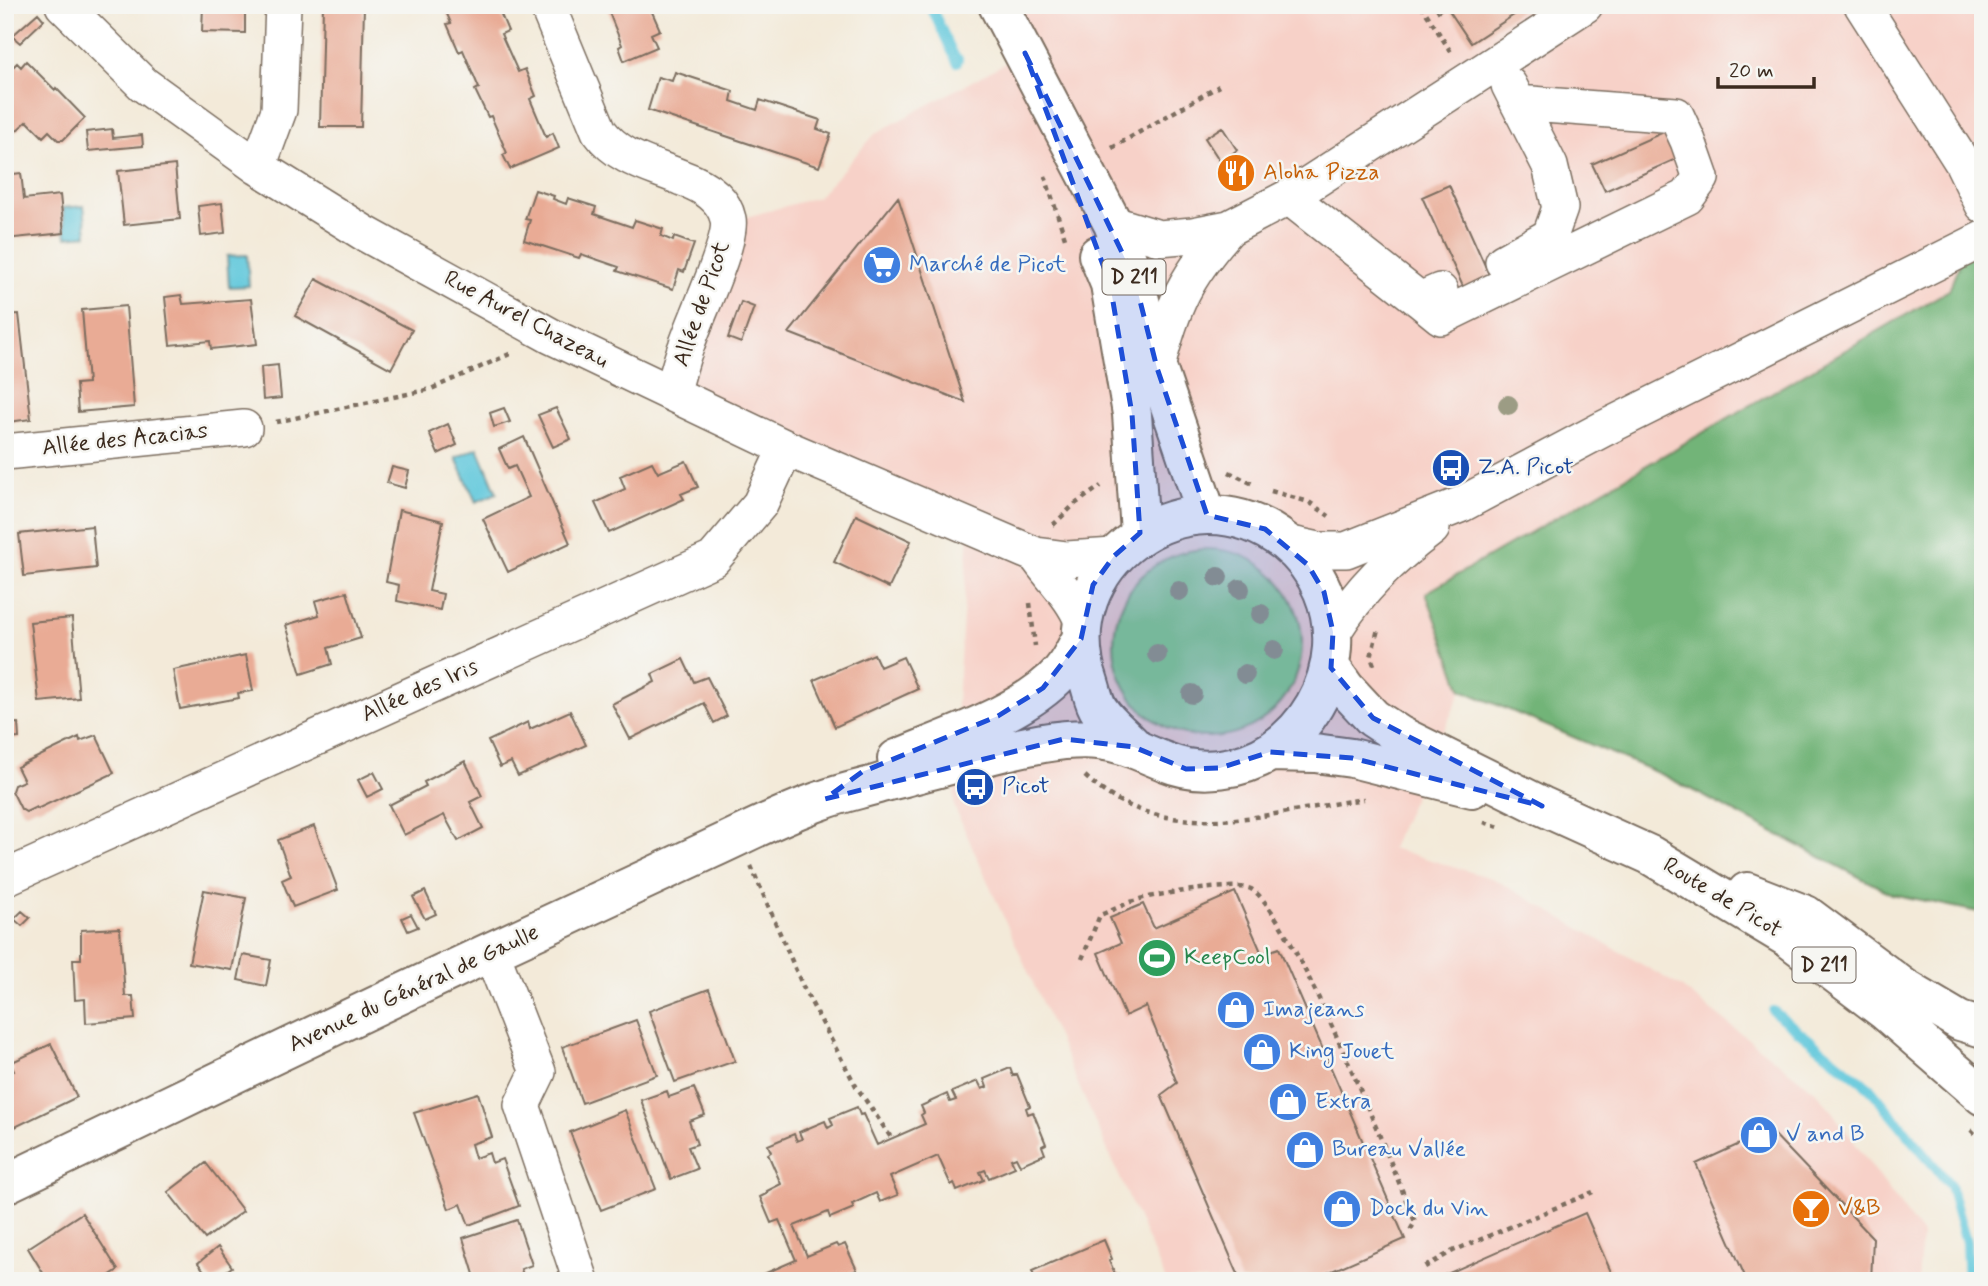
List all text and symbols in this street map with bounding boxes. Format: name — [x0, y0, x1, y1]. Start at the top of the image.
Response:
scale bar — [1718, 46, 1815, 90]
text: 20 m — [1729, 57, 1774, 85]
restaurant icon: Aloha Pizza — [1215, 152, 1257, 194]
place label: Aloha Pizza — [1263, 158, 1380, 188]
street label: Allée de Picot — [667, 237, 738, 371]
supermarket icon: Marché de Picot — [861, 244, 903, 286]
place label: Marché de Picot — [909, 250, 1066, 280]
road number: D 211 — [1102, 260, 1166, 294]
street label: Rue Aurel Chazeau — [438, 264, 614, 376]
street label: Allée des Acacias — [40, 416, 210, 464]
bus stop icon: Z.A. Picot — [1430, 447, 1472, 489]
place label: Z.A. Picot — [1478, 453, 1574, 483]
street label: Allée des Iris — [357, 652, 483, 730]
bus stop icon: Picot — [954, 766, 996, 808]
place label: Picot — [1002, 772, 1049, 802]
street label: Route de Picot — [1657, 851, 1787, 945]
street label: Avenue du Général de Gaulle — [284, 918, 544, 1060]
sports icon: KeepCool — [1136, 937, 1178, 979]
place label: KeepCool — [1184, 943, 1271, 973]
road number: D 211 — [1792, 948, 1856, 982]
shop icon: Imajeans — [1215, 989, 1257, 1031]
place label: Imajeans — [1263, 995, 1364, 1025]
shop icon: King Jouet — [1241, 1031, 1283, 1073]
place label: King Jouet — [1289, 1037, 1395, 1069]
shop icon: Extra — [1267, 1081, 1309, 1123]
place label: Extra — [1315, 1087, 1371, 1117]
shop icon: V and B — [1738, 1114, 1780, 1156]
place label: V and B — [1786, 1120, 1865, 1150]
shop icon: Bureau Vallée — [1284, 1129, 1326, 1171]
place label: Bureau Vallée — [1332, 1135, 1466, 1165]
shop icon: Dock du Vin — [1321, 1188, 1363, 1230]
bar icon: V&B — [1790, 1188, 1832, 1230]
place label: Dock du Vin — [1369, 1194, 1488, 1224]
place label: V&B — [1838, 1194, 1881, 1224]

